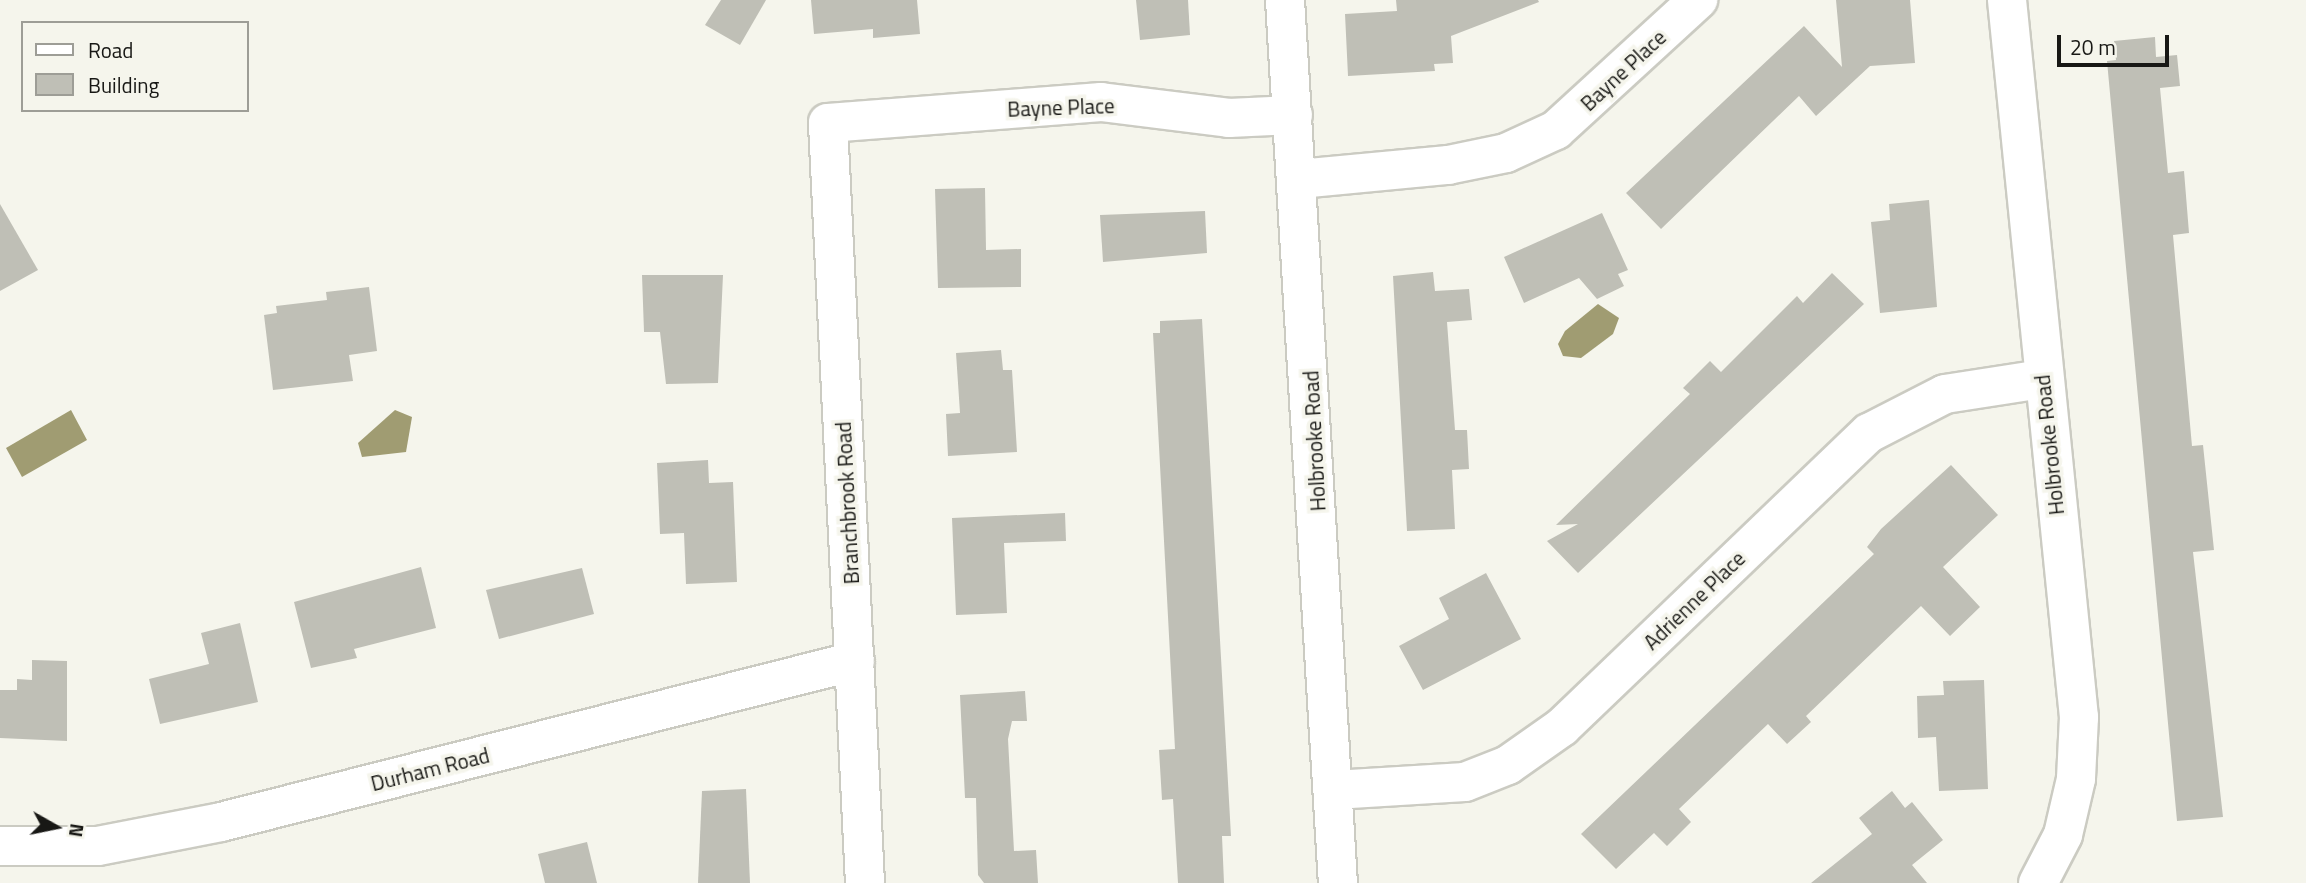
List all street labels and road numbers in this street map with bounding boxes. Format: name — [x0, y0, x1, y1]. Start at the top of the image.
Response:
street label: Bayne Place — [1575, 24, 1671, 116]
street label: Bayne Place — [1007, 93, 1115, 121]
street label: Holbrooke Road — [1298, 370, 1330, 512]
street label: Holbrooke Road — [2029, 374, 2069, 516]
street label: Branchbrook Road — [830, 421, 864, 585]
street label: Adrienne Place — [1638, 545, 1750, 655]
street label: Durham Road — [368, 742, 492, 796]

